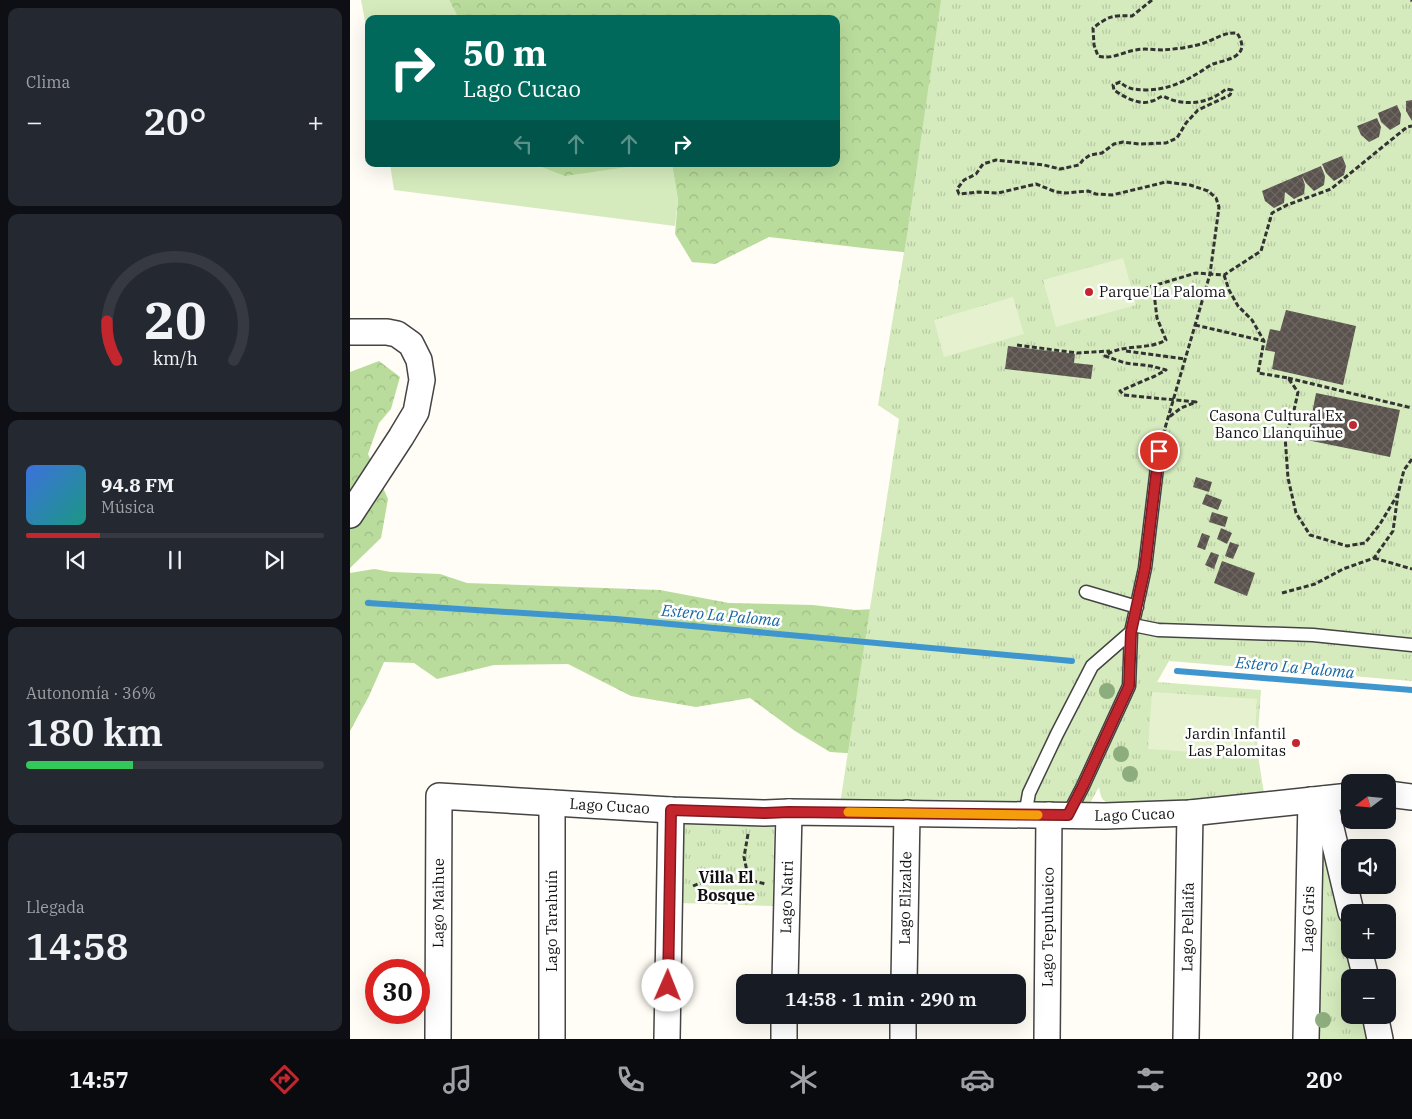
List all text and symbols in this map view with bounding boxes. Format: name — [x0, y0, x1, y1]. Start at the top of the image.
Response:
text: 50 m — [463, 30, 547, 76]
icon: right — [380, 35, 445, 100]
text: Clima — [26, 72, 70, 92]
text: Lago Cucao — [463, 74, 581, 103]
text: 20° — [143, 96, 207, 145]
text: − — [26, 103, 43, 140]
text: + — [307, 103, 324, 140]
icon: left — [509, 130, 537, 158]
icon: ahead — [562, 130, 590, 158]
icon: ahead — [615, 130, 643, 158]
icon: right — [668, 130, 696, 158]
place label: Parque La Paloma — [1099, 282, 1226, 301]
text: 20 — [144, 286, 206, 353]
marker: Parque La Paloma — [1083, 286, 1095, 298]
text: km/h — [152, 347, 198, 370]
place label: Casona Cultural Ex Banco Llanquihue — [1209, 406, 1343, 442]
marker: Casona Cultural Ex Banco Llanquihue — [1347, 419, 1359, 431]
pin — [1138, 430, 1180, 472]
icon: arrive — [1145, 437, 1173, 465]
text: 94.8 FM — [101, 473, 174, 497]
text: Música — [101, 497, 155, 517]
icon: previous — [62, 546, 90, 574]
icon: pause — [161, 546, 189, 574]
icon: next — [260, 546, 288, 574]
water label: Estero La Paloma — [660, 600, 782, 630]
water label: Estero La Paloma — [1234, 652, 1356, 682]
text: Autonomía · 36% — [26, 683, 156, 703]
text: 180 km — [26, 707, 163, 756]
place label: Jardin Infantil Las Palomitas — [1185, 724, 1286, 760]
marker: Jardin Infantil Las Palomitas — [1290, 737, 1302, 749]
north arrow — [1341, 774, 1396, 829]
map controls — [1341, 774, 1396, 1024]
street label: Lago Cucao — [569, 794, 650, 818]
street label: Lago Cucao — [1094, 804, 1175, 825]
button: sound — [1341, 839, 1396, 894]
street label: Lago Elizalde — [895, 851, 915, 945]
street label: Lago Maihue — [428, 858, 448, 948]
street label: Lago Natri — [776, 860, 797, 934]
district label: Villa El Bosque — [697, 867, 755, 905]
street label: Lago Tepuhueico — [1037, 867, 1058, 987]
street label: Lago Tarahuín — [542, 869, 561, 972]
street label: Lago Pellaifa — [1177, 882, 1198, 972]
street label: Lago Gris — [1298, 886, 1318, 953]
text: Llegada — [26, 897, 85, 917]
button: + — [1341, 904, 1396, 959]
text: 14:58 — [26, 921, 129, 970]
speed limit sign: 30 — [365, 959, 430, 1024]
position arrow — [641, 959, 693, 1011]
button: − — [1341, 969, 1396, 1024]
text: 14:58 · 1 min · 290 m — [785, 987, 977, 1011]
icon: directions — [267, 1062, 302, 1097]
icon: music — [440, 1062, 475, 1097]
icon: phone — [613, 1062, 648, 1097]
icon: climate — [786, 1062, 821, 1097]
icon: car — [960, 1062, 995, 1097]
icon: filters — [1133, 1062, 1168, 1097]
text: 14:57 — [69, 1065, 129, 1094]
text: 20° — [1306, 1065, 1343, 1094]

